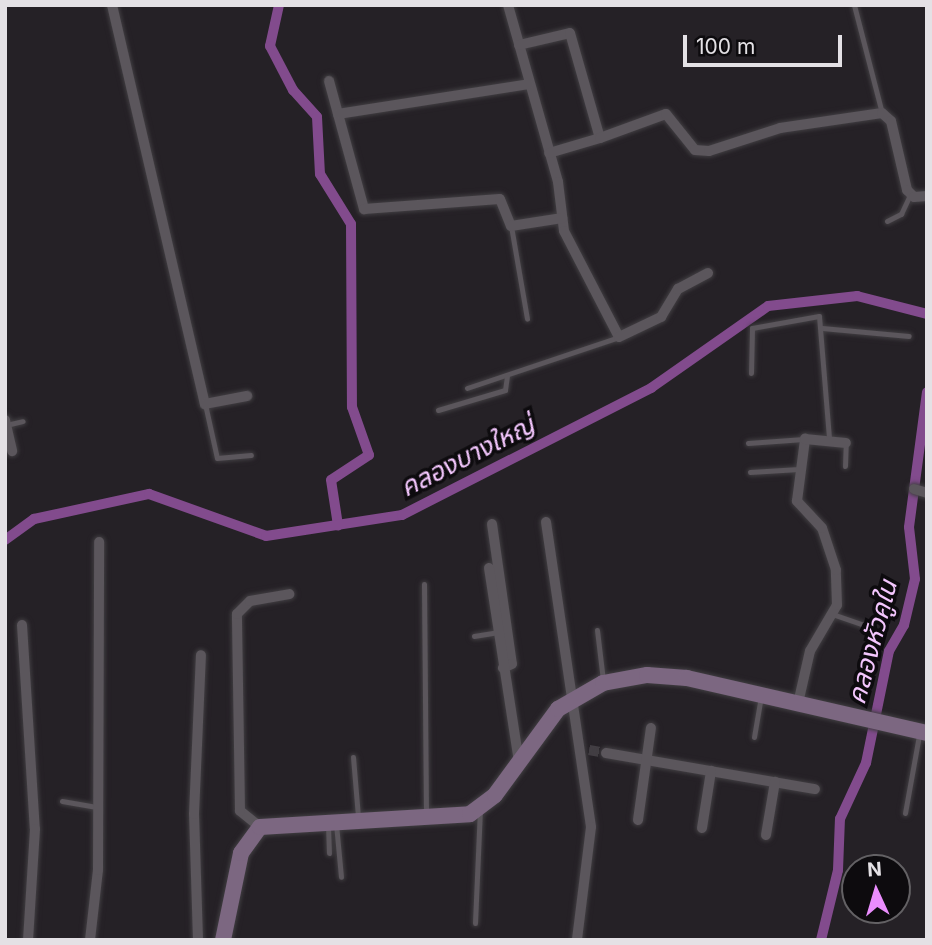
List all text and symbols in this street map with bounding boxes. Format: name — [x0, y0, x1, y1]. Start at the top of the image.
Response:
scale bar — [687, 21, 846, 65]
text: 100 m — [696, 34, 755, 59]
water label: คลองบางใหญ่ — [395, 409, 539, 503]
water label: คลองหัวคูใน — [840, 577, 904, 707]
north arrow — [841, 854, 911, 924]
text: N — [867, 858, 883, 882]

